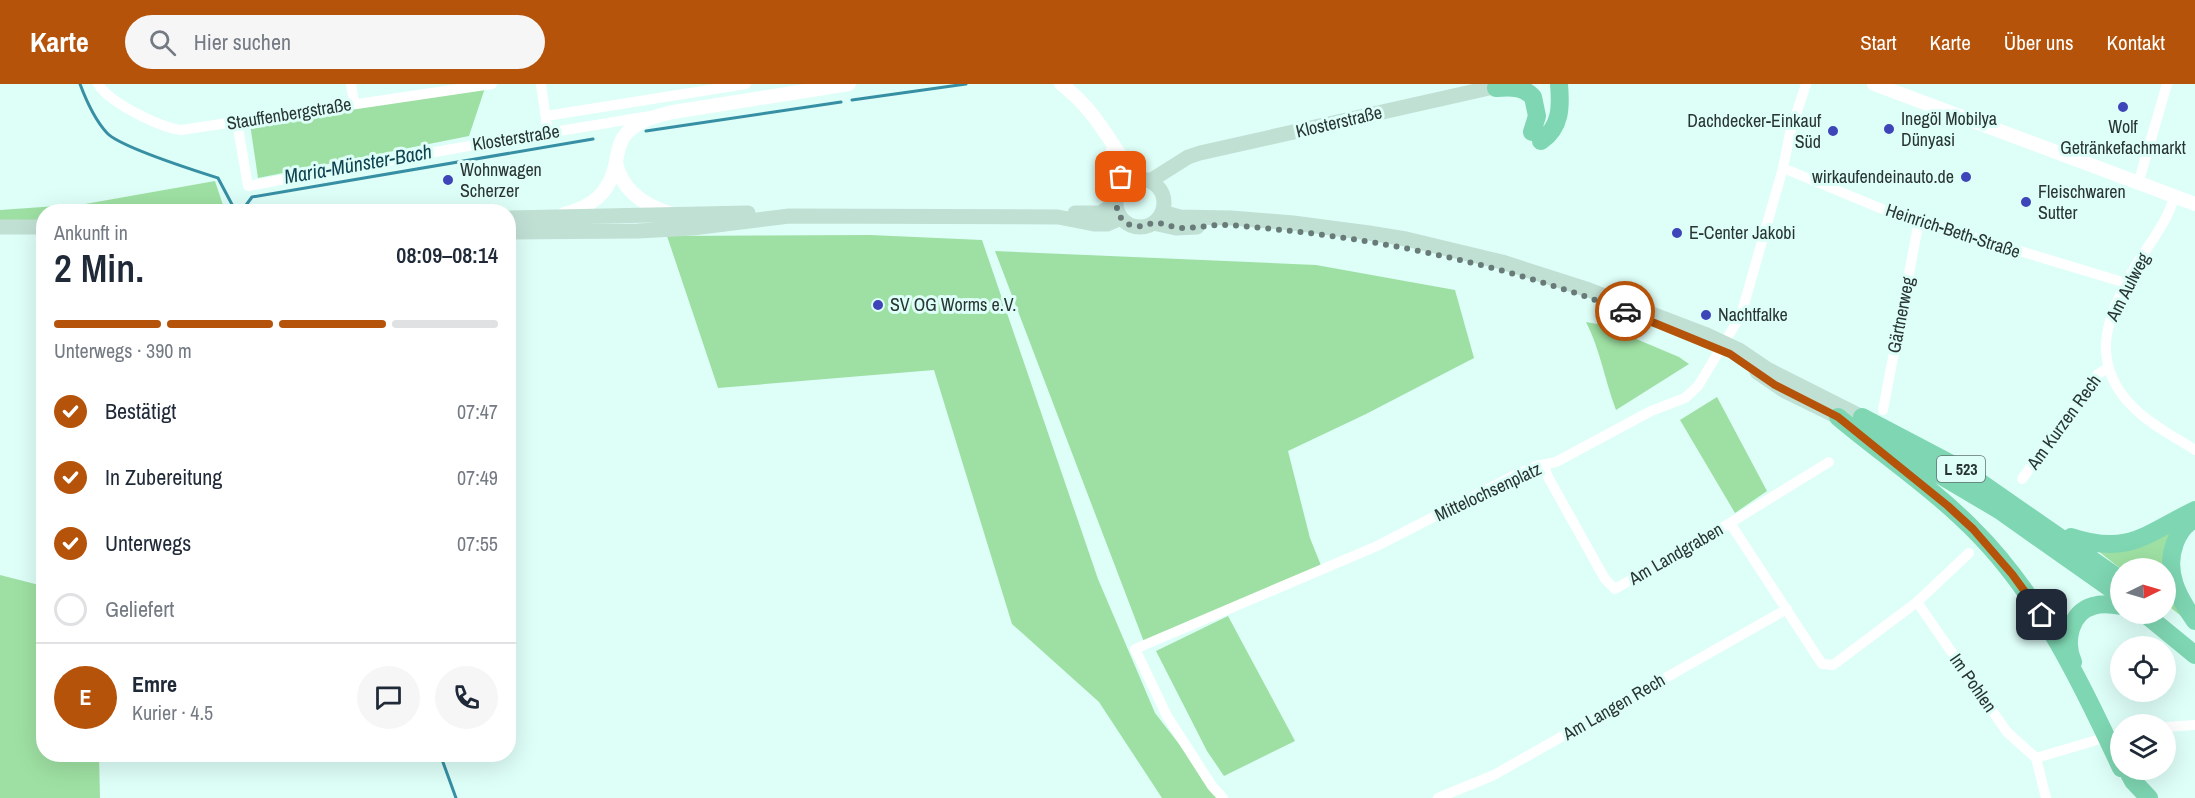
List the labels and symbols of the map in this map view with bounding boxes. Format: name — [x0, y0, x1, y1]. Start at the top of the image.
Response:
street label: Stauffenbergstraße — [225, 91, 353, 136]
street label: Klosterstraße — [1293, 99, 1384, 144]
marker: Wolf Getränkefachmarkt — [2116, 100, 2130, 114]
place label: Inegöl Mobilya Dünyasi — [1901, 106, 1997, 152]
place label: Dachdecker-Einkauf Süd — [1687, 108, 1822, 154]
place label: Wolf Getränkefachmarkt — [2060, 114, 2186, 160]
street label: Klosterstraße — [471, 118, 561, 157]
marker: Inegöl Mobilya Dünyasi — [1882, 122, 1896, 136]
marker: Dachdecker-Einkauf Süd — [1826, 124, 1840, 138]
water label: Maria-Münster-Bach — [282, 137, 434, 190]
pin — [1095, 151, 1146, 202]
place label: Wohnwagen Scherzer — [460, 157, 542, 203]
place label: wirkaufendeinauto.de — [1812, 164, 1954, 189]
marker: wirkaufendeinauto.de — [1959, 170, 1973, 184]
marker: Wohnwagen Scherzer — [441, 173, 455, 187]
place label: Fleischwaren Sutter — [2038, 179, 2126, 225]
marker: Fleischwaren Sutter — [2019, 195, 2033, 209]
street label: Heinrich-Beth-Straße — [1883, 197, 2024, 264]
place label: E-Center Jakobi — [1689, 220, 1796, 245]
marker: E-Center Jakobi — [1670, 226, 1684, 240]
street label: Am Aulweg — [2099, 248, 2156, 326]
street label: Gärtnerweg — [1881, 274, 1920, 355]
courier — [1595, 281, 1655, 341]
place label: SV OG Worms e.V. — [890, 292, 1016, 317]
marker: SV OG Worms e.V. — [871, 298, 885, 312]
place label: Nachtfalke — [1718, 302, 1788, 327]
marker: Nachtfalke — [1699, 308, 1713, 322]
street label: Am Kurzen Rech — [2020, 369, 2107, 475]
street label: Mittelochsenplatz — [1430, 456, 1545, 527]
road number: L 523 — [1937, 456, 1985, 482]
street label: Am Landgraben — [1623, 516, 1727, 591]
north arrow — [2110, 558, 2176, 624]
pin — [2016, 589, 2067, 640]
street label: Im Pohlen — [1944, 648, 2003, 717]
street label: Am Langen Rech — [1557, 667, 1669, 746]

